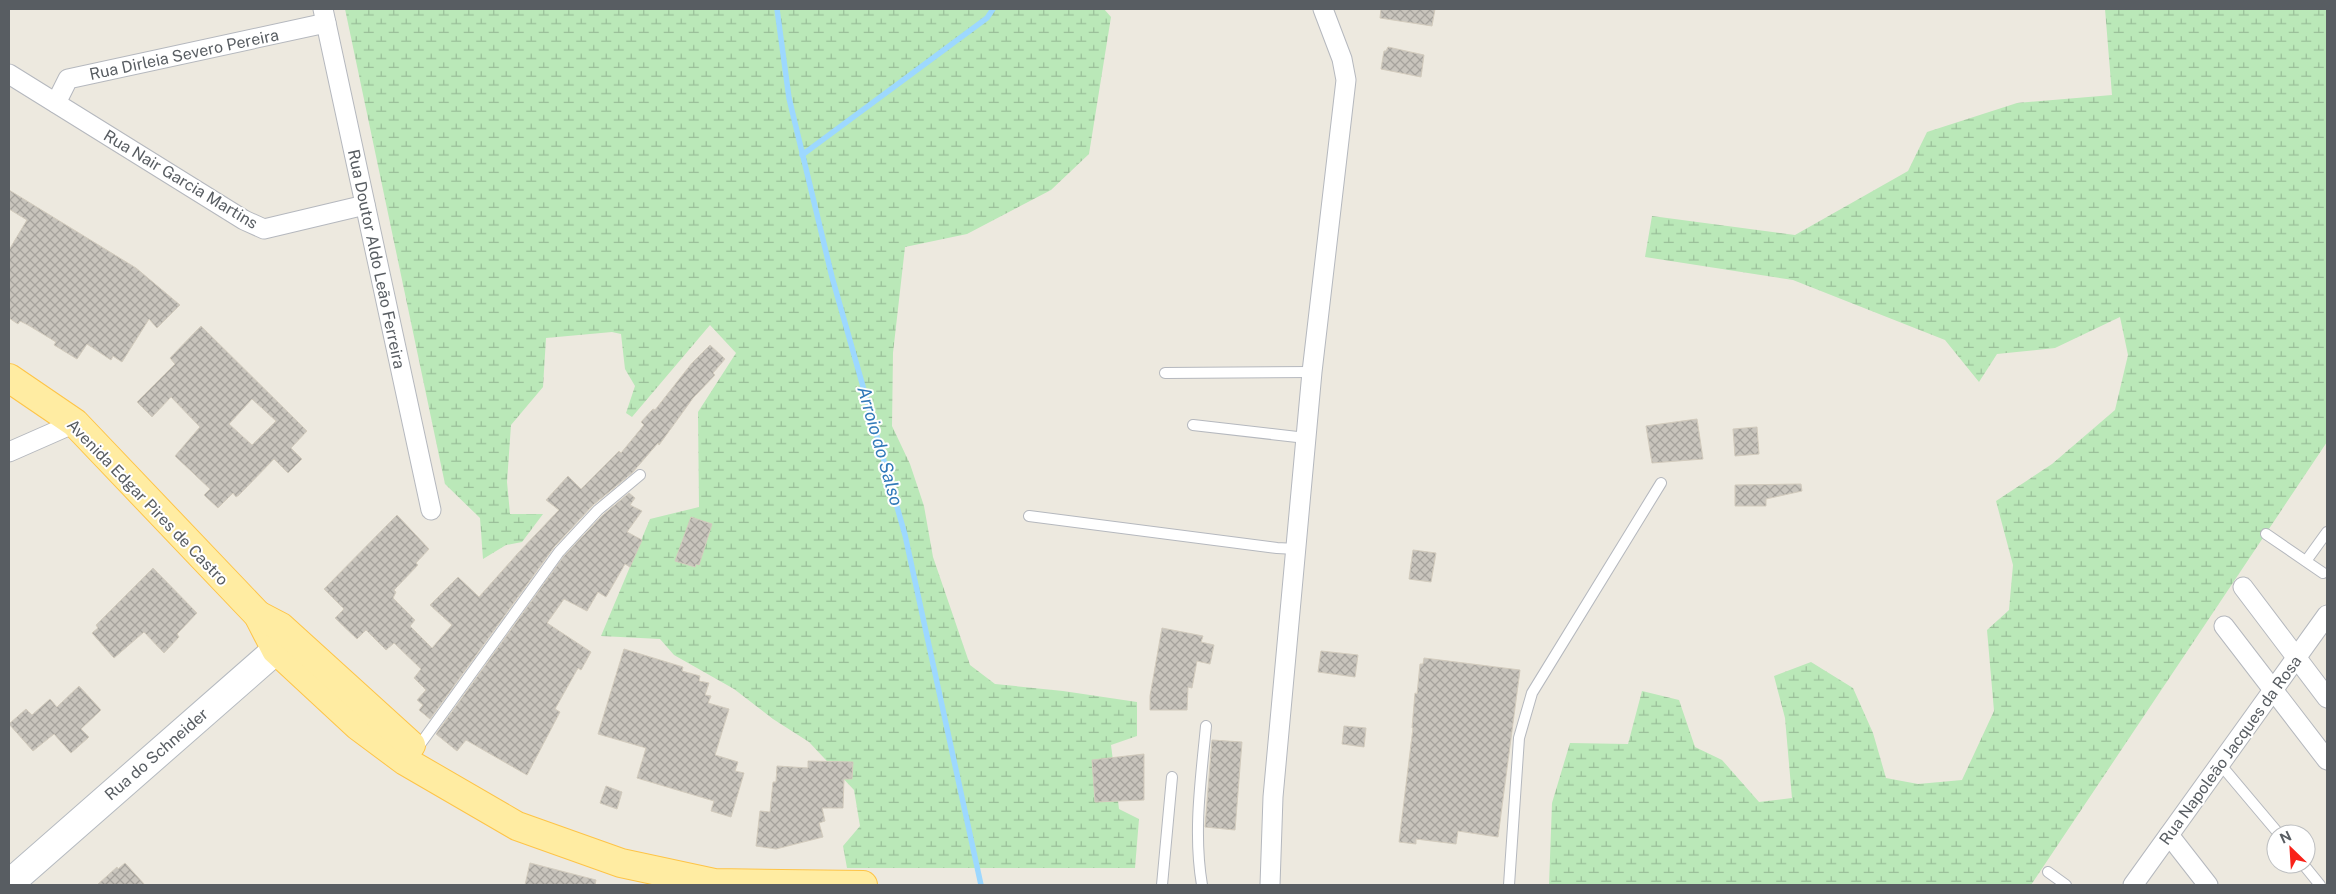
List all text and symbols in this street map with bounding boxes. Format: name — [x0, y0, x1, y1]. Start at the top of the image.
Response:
street label: Rua Dirleia Severo Pereira — [88, 25, 281, 84]
street label: Rua Nair Garcia Martins — [100, 126, 261, 233]
street label: Rua Doutor Aldo Leão Ferreira — [344, 148, 409, 370]
water label: Arroio do Salso — [853, 384, 908, 508]
street label: Avenida Edgar Pires de Castro — [63, 415, 232, 589]
street label: Rua Napoleão Jacques da Rosa — [2155, 651, 2305, 849]
street label: Rua do Schneider — [101, 704, 212, 804]
north arrow — [2266, 824, 2316, 874]

